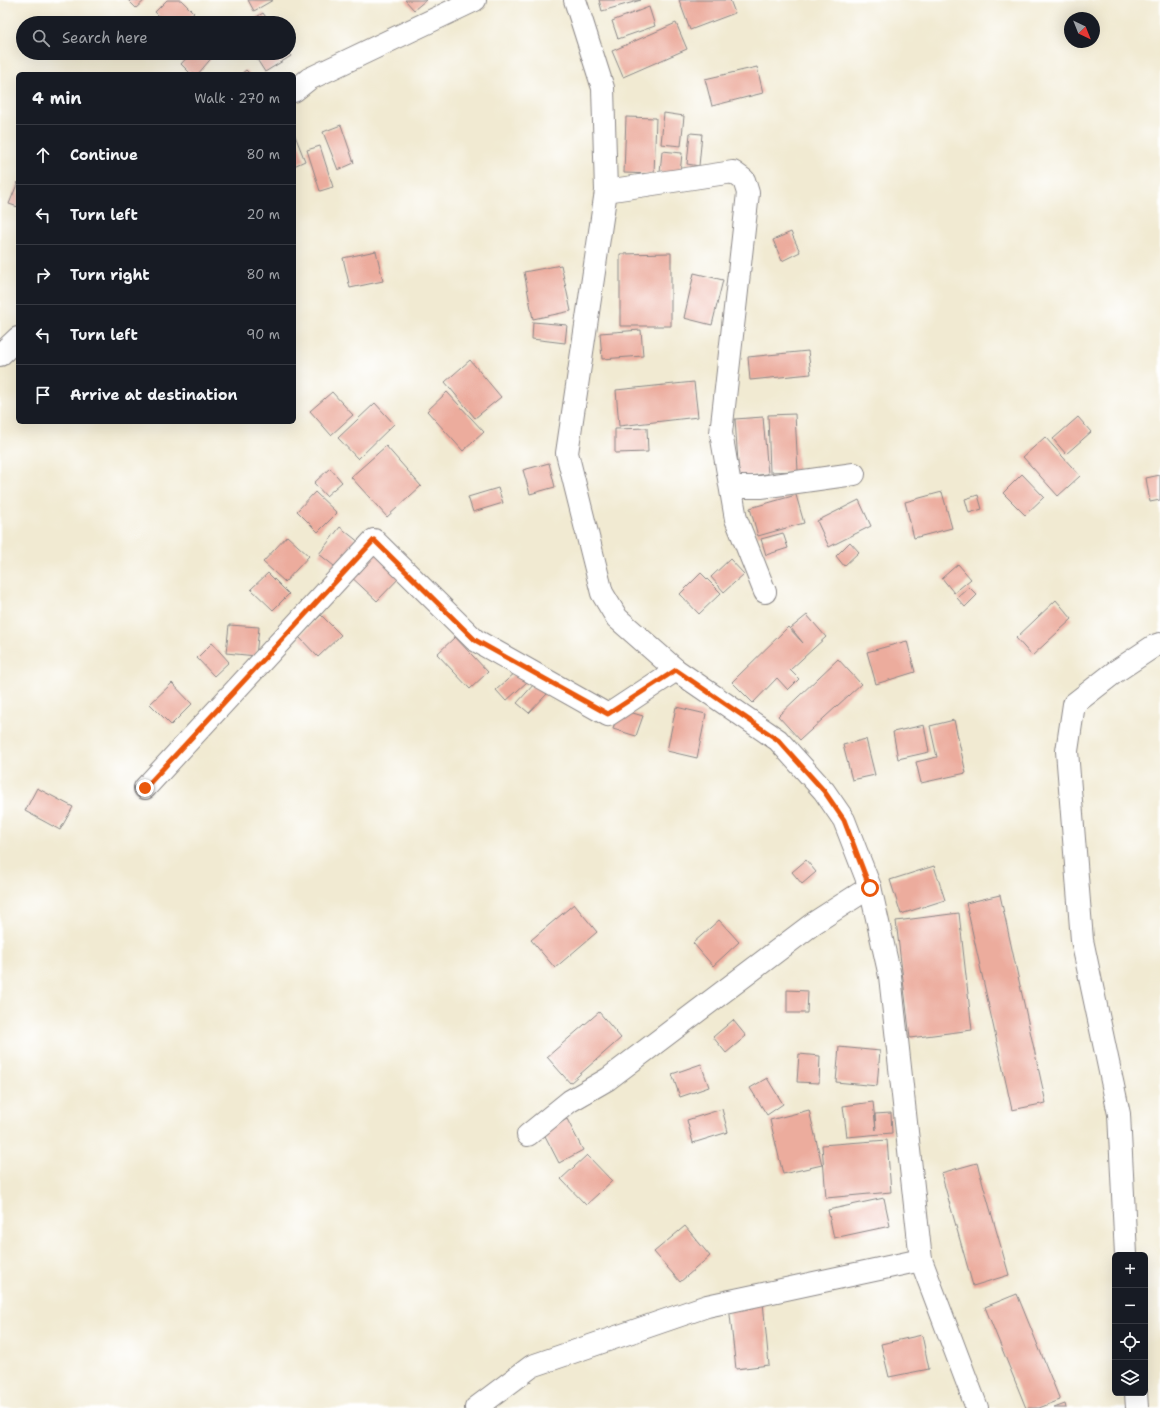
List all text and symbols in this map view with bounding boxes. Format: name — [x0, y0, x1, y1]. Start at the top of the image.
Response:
north arrow — [1064, 12, 1100, 48]
search box — [16, 16, 296, 60]
icon: search — [30, 27, 52, 49]
text: Search here — [62, 28, 148, 48]
text: 4 min — [32, 87, 82, 109]
text: Walk · 270 m — [194, 90, 280, 107]
icon: ahead — [32, 144, 54, 166]
text: Continue — [70, 145, 138, 165]
text: 80 m — [246, 146, 280, 163]
icon: left — [32, 204, 54, 226]
text: Turn left — [70, 205, 138, 225]
text: 20 m — [247, 206, 280, 223]
icon: right — [32, 264, 54, 286]
text: Turn right — [70, 265, 150, 285]
text: 80 m — [246, 266, 280, 283]
icon: left — [32, 324, 54, 346]
text: Turn left — [70, 325, 138, 345]
text: 90 m — [246, 326, 280, 343]
icon: arrive — [32, 384, 54, 406]
text: Arrive at destination — [70, 385, 238, 405]
route end — [136, 779, 154, 797]
route start — [861, 879, 879, 897]
map controls — [1112, 1252, 1148, 1396]
button: + — [1112, 1252, 1148, 1288]
button: − — [1112, 1288, 1148, 1324]
button: locate — [1112, 1324, 1148, 1360]
button: layers — [1112, 1360, 1148, 1396]

